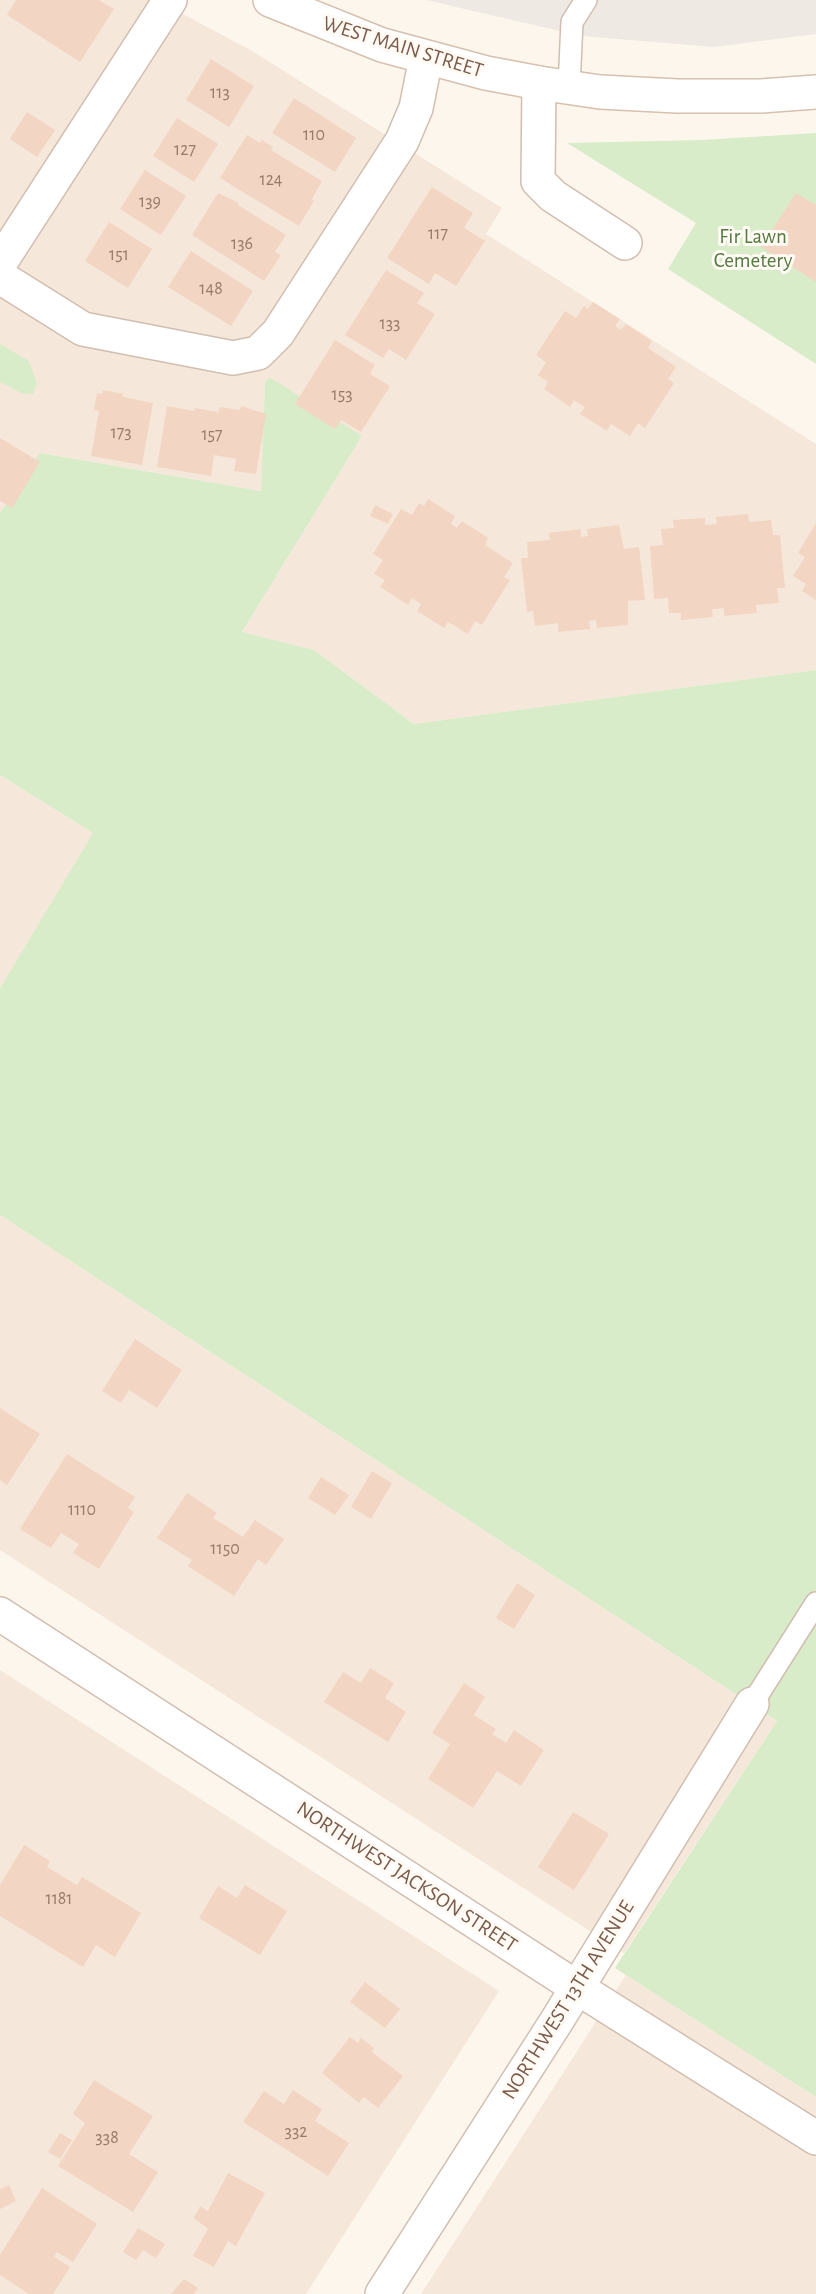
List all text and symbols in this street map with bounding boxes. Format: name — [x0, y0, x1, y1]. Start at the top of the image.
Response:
street label: WEST MAIN STREET — [320, 11, 486, 83]
house number: 113 — [210, 82, 230, 104]
house number: 110 — [303, 124, 325, 146]
house number: 127 — [174, 139, 196, 161]
house number: 124 — [259, 169, 283, 191]
house number: 139 — [139, 191, 161, 213]
house number: 117 — [428, 223, 448, 245]
park label: Fir Lawn Cemetery — [714, 224, 792, 274]
house number: 136 — [231, 233, 253, 255]
house number: 151 — [109, 244, 129, 266]
house number: 148 — [199, 278, 223, 300]
house number: 133 — [379, 313, 401, 335]
house number: 153 — [331, 384, 353, 406]
house number: 173 — [110, 422, 132, 444]
house number: 157 — [201, 424, 223, 446]
house number: 1110 — [68, 1499, 96, 1521]
house number: 1150 — [210, 1538, 240, 1560]
street label: NORTHWEST JACKSON STREET — [292, 1796, 522, 1958]
house number: 1181 — [45, 1888, 73, 1910]
street label: NORTHWEST 13TH AVENUE — [496, 1896, 640, 2104]
house number: 332 — [284, 2121, 308, 2143]
house number: 338 — [95, 2127, 119, 2149]

